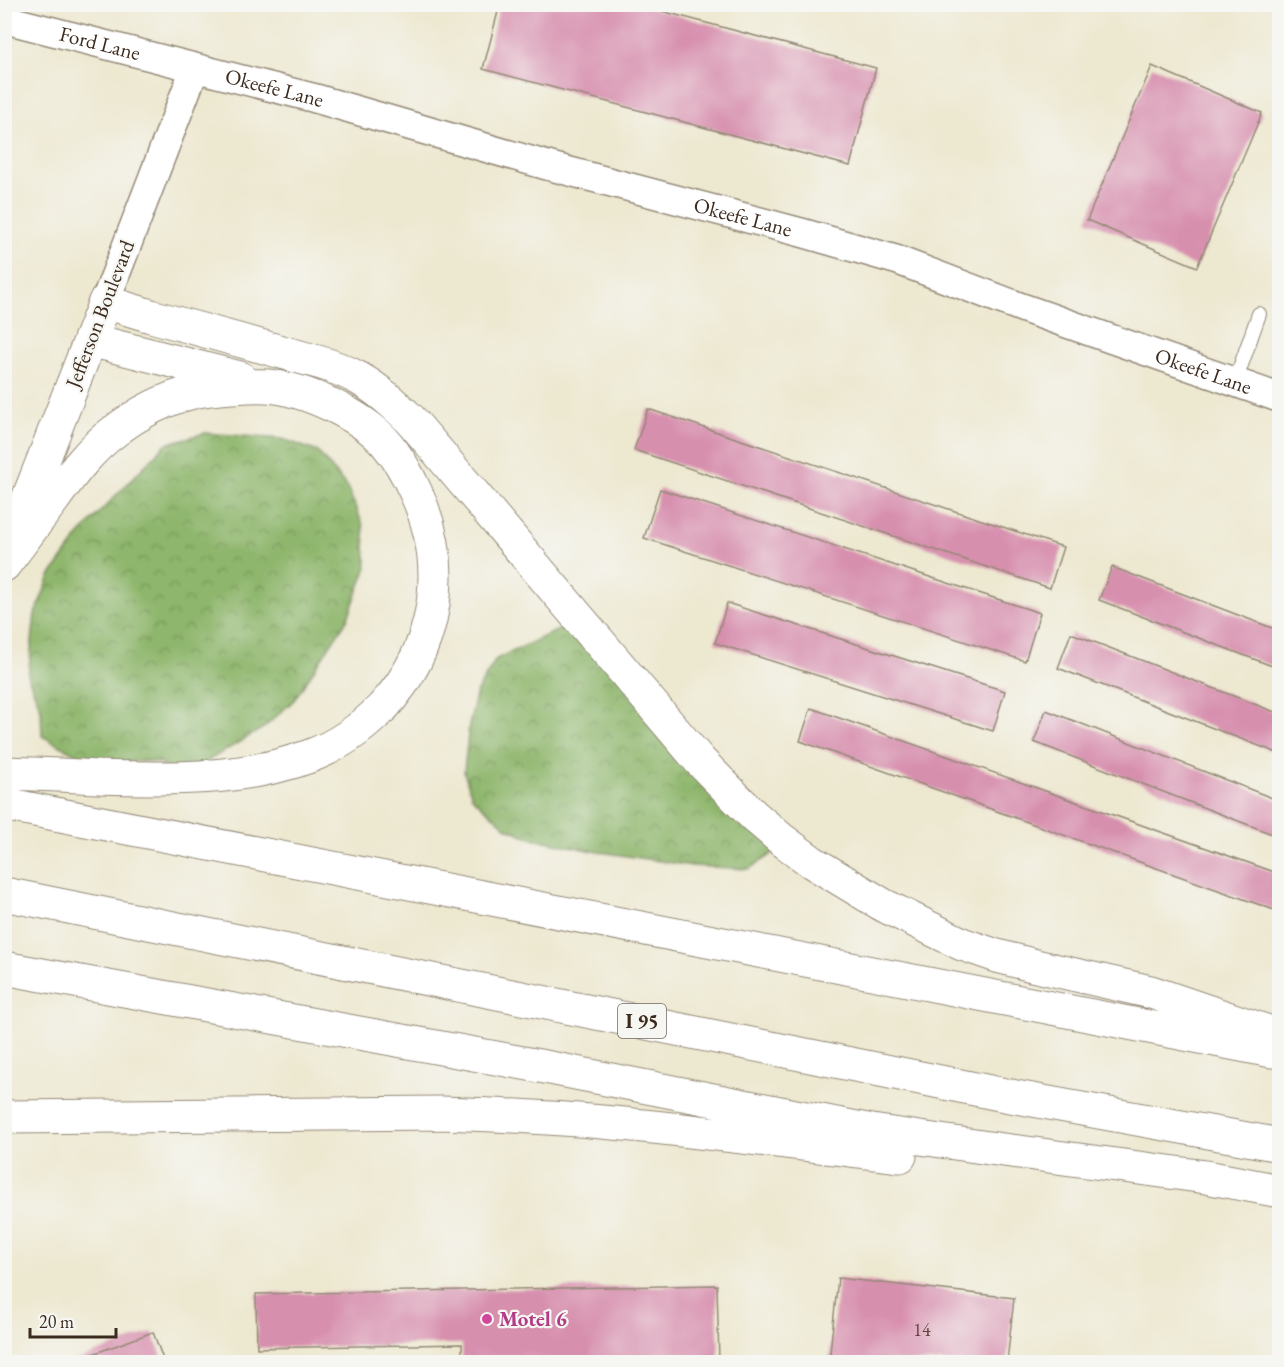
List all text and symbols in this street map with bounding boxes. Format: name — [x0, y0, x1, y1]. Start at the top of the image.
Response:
street label: Ford Lane — [57, 20, 143, 66]
street label: Okeefe Lane — [222, 62, 327, 113]
street label: Okeefe Lane — [691, 191, 795, 243]
street label: Jefferson Boulevard — [58, 236, 140, 394]
street label: Okeefe Lane — [1152, 341, 1255, 400]
road number: I 95 — [618, 1004, 666, 1038]
scale bar — [30, 1301, 116, 1339]
place label: Motel 6 — [499, 1305, 567, 1332]
text: 20 m — [39, 1310, 74, 1333]
marker: Motel 6 — [480, 1312, 494, 1326]
house number: 14 — [913, 1318, 931, 1341]

